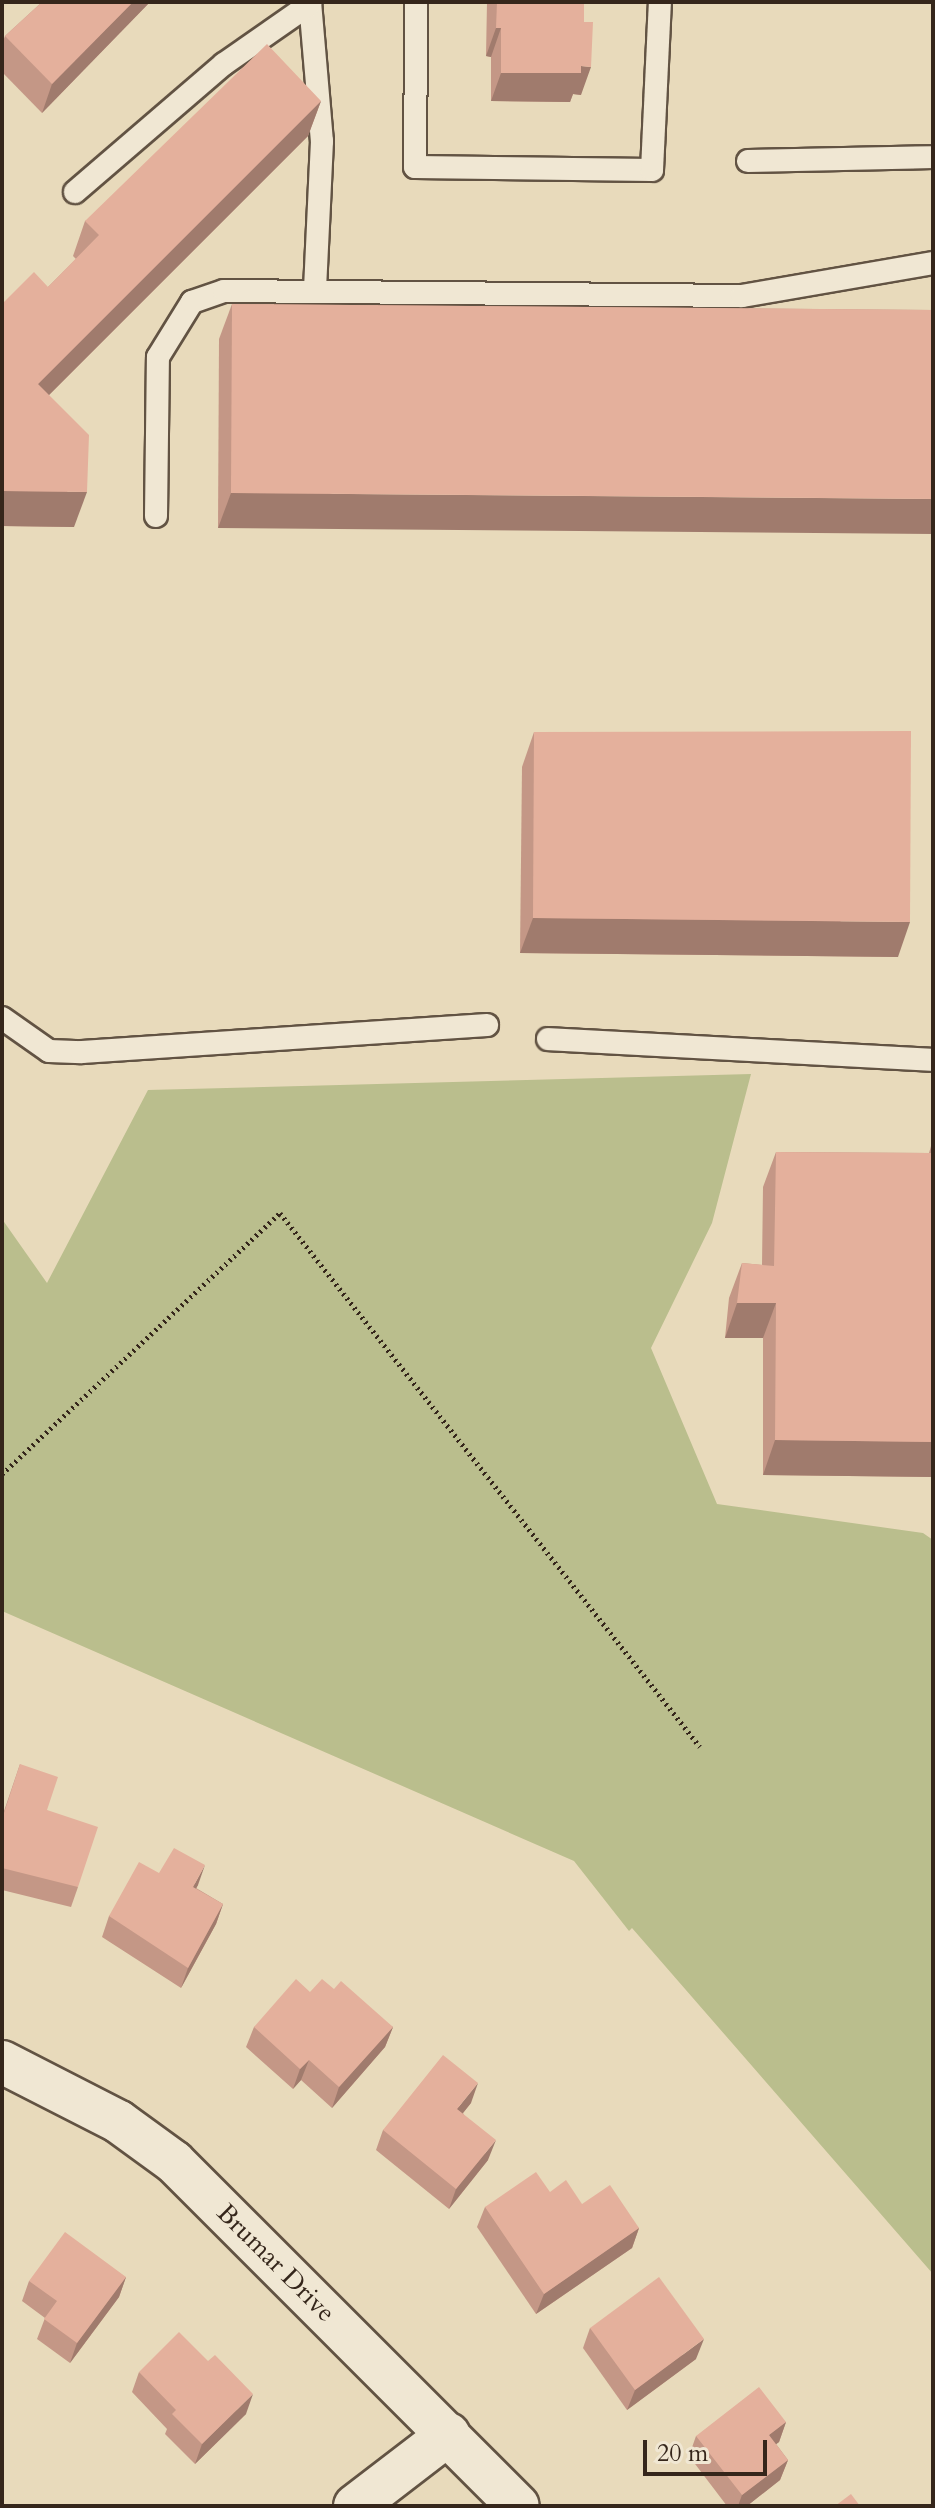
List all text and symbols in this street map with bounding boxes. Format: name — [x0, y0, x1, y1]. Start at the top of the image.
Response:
street label: Brumar Drive — [211, 2198, 341, 2328]
scale bar — [647, 2424, 771, 2474]
text: 20 m — [657, 2437, 708, 2470]

